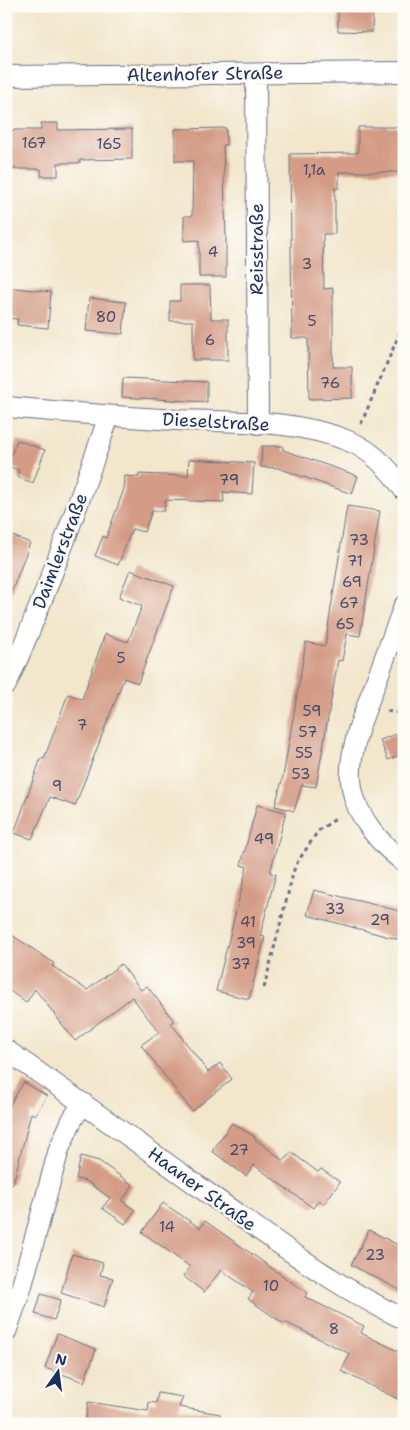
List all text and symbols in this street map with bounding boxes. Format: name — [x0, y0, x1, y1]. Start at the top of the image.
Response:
street label: Altenhofer Straße — [126, 61, 284, 87]
house number: 167 — [21, 133, 47, 153]
house number: 165 — [97, 134, 121, 154]
house number: 1,1a — [303, 160, 326, 180]
street label: Reisstraße — [245, 203, 269, 295]
house number: 4 — [208, 242, 218, 262]
house number: 3 — [302, 254, 312, 274]
house number: 80 — [96, 307, 116, 327]
house number: 5 — [307, 311, 317, 331]
house number: 6 — [205, 330, 215, 350]
house number: 76 — [320, 373, 340, 393]
street label: Dieselstraße — [162, 407, 270, 437]
house number: 79 — [219, 470, 239, 490]
street label: Daimlerstraße — [27, 489, 93, 613]
house number: 73 — [349, 530, 369, 550]
house number: 71 — [347, 551, 363, 571]
house number: 69 — [342, 572, 362, 592]
house number: 67 — [339, 593, 359, 613]
house number: 65 — [335, 614, 355, 634]
house number: 5 — [116, 648, 126, 668]
house number: 59 — [303, 701, 321, 721]
house number: 7 — [77, 715, 87, 735]
house number: 57 — [299, 722, 317, 742]
house number: 55 — [295, 743, 313, 763]
house number: 53 — [292, 764, 311, 784]
house number: 9 — [52, 776, 62, 796]
house number: 49 — [254, 829, 274, 849]
house number: 33 — [325, 899, 345, 919]
house number: 29 — [370, 910, 390, 930]
house number: 41 — [240, 912, 256, 932]
house number: 39 — [236, 933, 256, 953]
house number: 37 — [231, 954, 251, 974]
house number: 27 — [229, 1140, 249, 1160]
street label: Haaner Straße — [143, 1141, 261, 1237]
house number: 14 — [159, 1217, 175, 1237]
house number: 23 — [365, 1245, 385, 1265]
house number: 10 — [263, 1276, 279, 1296]
house number: 8 — [329, 1319, 339, 1339]
north arrow — [32, 1348, 82, 1398]
text: N — [54, 1349, 69, 1369]

